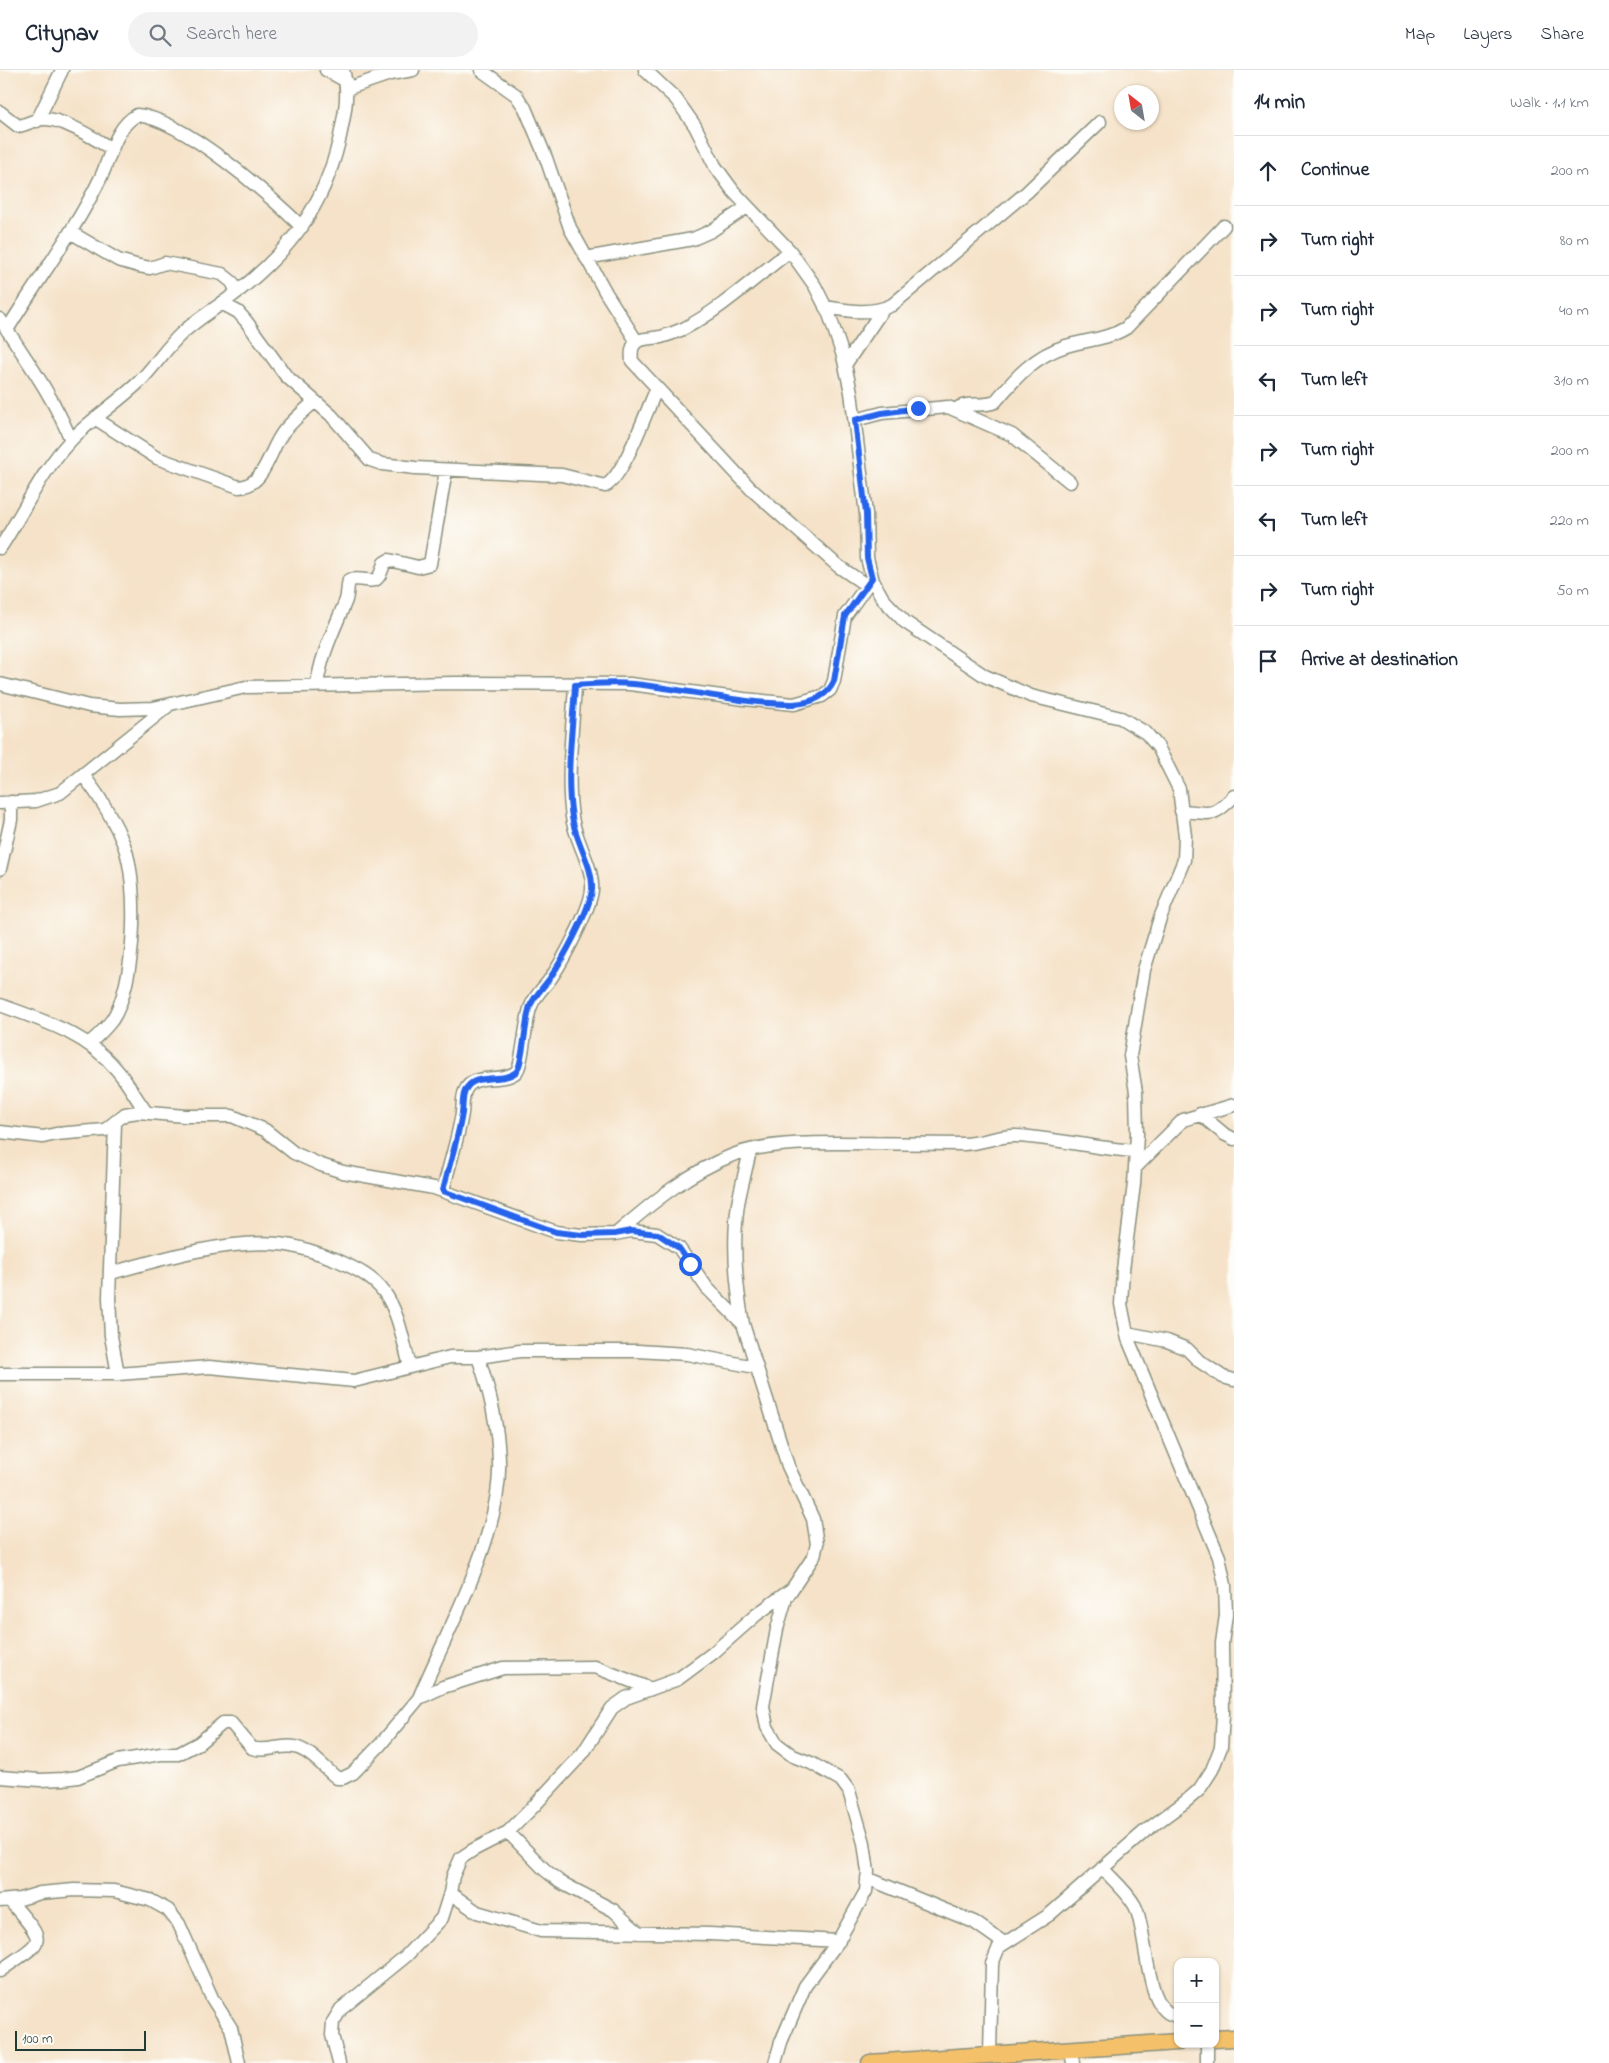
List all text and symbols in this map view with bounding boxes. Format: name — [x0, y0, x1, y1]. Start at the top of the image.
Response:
search box — [128, 12, 478, 57]
text: Citynav — [25, 17, 98, 52]
icon: search — [146, 21, 174, 49]
text: Search here — [186, 21, 277, 48]
text: Map — [1405, 22, 1435, 48]
text: Layers — [1463, 22, 1513, 48]
text: Share — [1541, 22, 1584, 48]
north arrow — [1114, 85, 1159, 130]
text: 14 min — [1254, 88, 1305, 118]
text: Walk · 1.1 km — [1510, 91, 1589, 115]
icon: ahead — [1254, 157, 1282, 185]
text: Continue — [1301, 157, 1369, 184]
text: 200 m — [1551, 159, 1589, 183]
icon: right — [1254, 227, 1282, 255]
text: Turn right — [1301, 227, 1374, 254]
text: 80 m — [1560, 229, 1589, 253]
icon: right — [1254, 297, 1282, 325]
text: Turn right — [1301, 297, 1374, 324]
text: 40 m — [1559, 299, 1589, 323]
icon: left — [1254, 367, 1282, 395]
text: Turn left — [1301, 367, 1368, 394]
text: 310 m — [1554, 369, 1589, 393]
route end — [907, 397, 930, 420]
icon: right — [1254, 437, 1282, 465]
text: Turn right — [1301, 437, 1374, 464]
text: 200 m — [1551, 439, 1589, 463]
icon: left — [1254, 507, 1282, 535]
text: Turn left — [1301, 507, 1368, 534]
text: 220 m — [1550, 509, 1589, 533]
icon: right — [1254, 577, 1282, 605]
text: Turn right — [1301, 577, 1374, 604]
text: 50 m — [1557, 579, 1589, 603]
icon: arrive — [1254, 647, 1282, 675]
text: Arrive at destination — [1301, 647, 1458, 674]
route start — [679, 1253, 702, 1276]
map controls — [1174, 1958, 1219, 2048]
button: + — [1174, 1958, 1219, 2003]
button: − — [1174, 2003, 1219, 2048]
scale bar — [15, 2028, 146, 2051]
text: 100 m — [22, 2029, 53, 2050]

